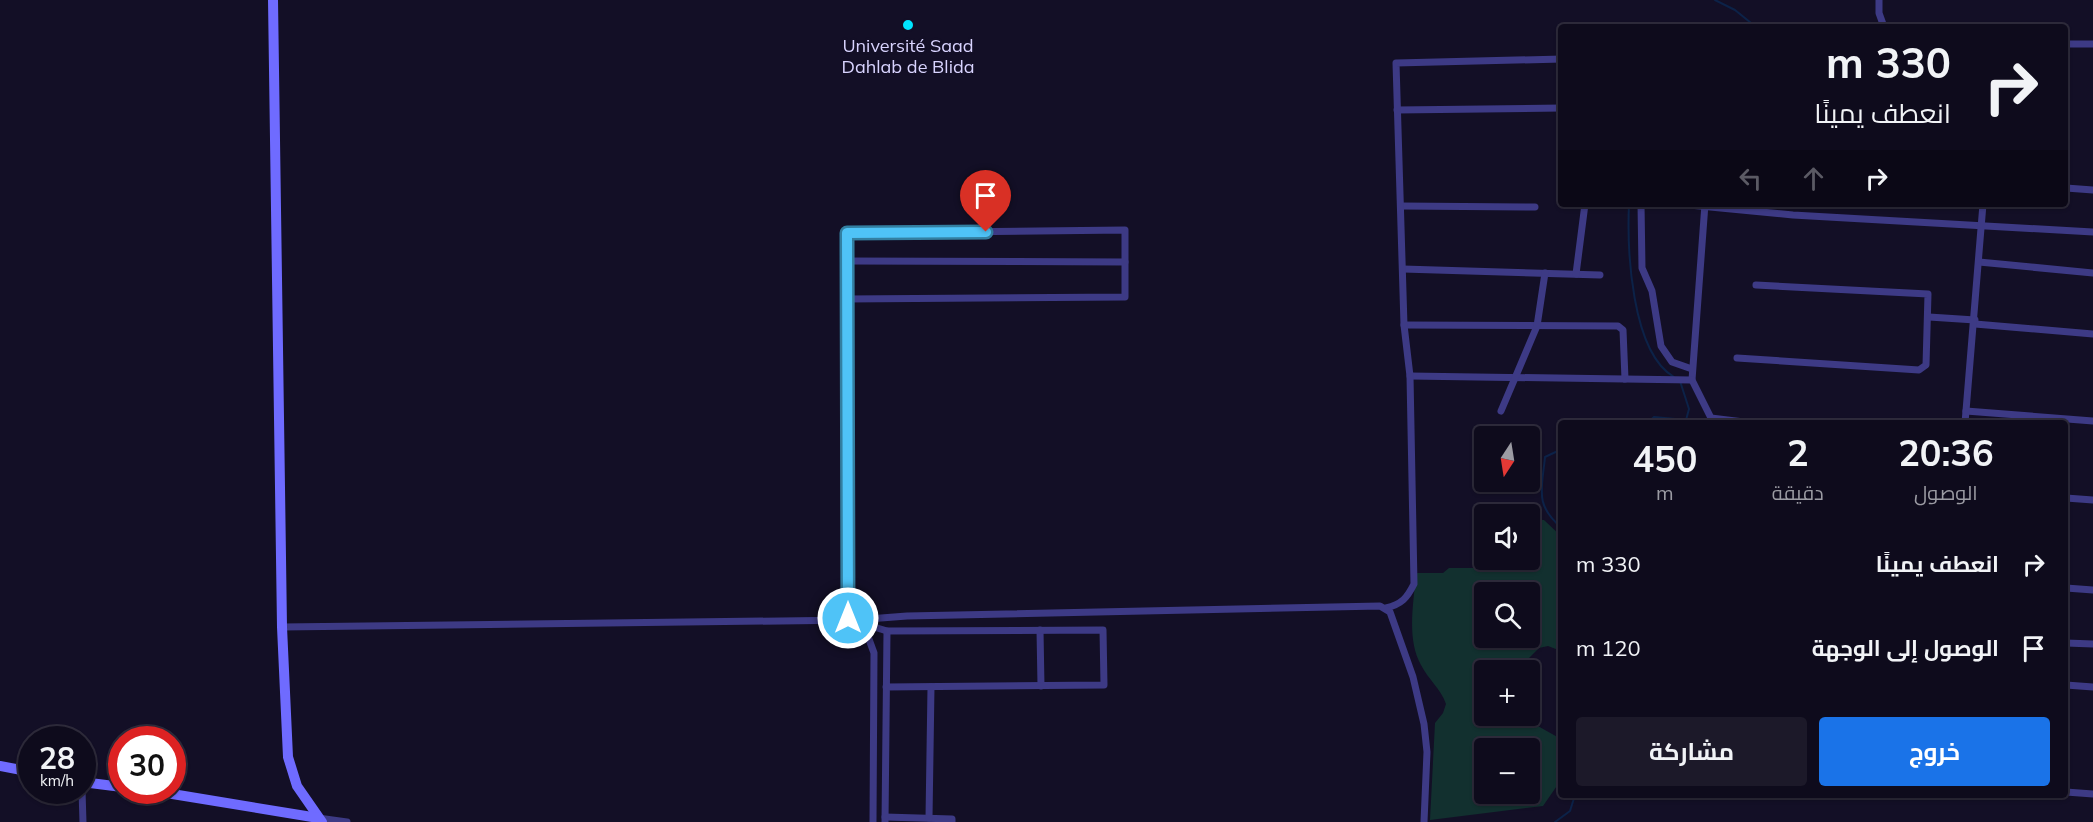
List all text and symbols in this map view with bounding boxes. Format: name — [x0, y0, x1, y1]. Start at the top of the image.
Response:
marker: Université Saad Dahlab de Blida — [901, 18, 915, 32]
place label: Université Saad Dahlab de Blida — [841, 34, 975, 78]
text: 330 m — [1826, 36, 1951, 89]
icon: right — [1972, 48, 2050, 126]
text: انعطف يمينًا — [1814, 96, 1951, 130]
icon: left — [1734, 162, 1767, 195]
icon: ahead — [1797, 162, 1830, 195]
icon: right — [1860, 162, 1893, 195]
pin — [960, 170, 1011, 232]
icon: arrive — [969, 179, 1002, 212]
north arrow — [1474, 426, 1540, 492]
map controls — [1474, 426, 1540, 804]
text: 2 — [1787, 430, 1809, 475]
text: 20:36 — [1898, 430, 1994, 475]
text: 450 — [1632, 436, 1697, 481]
text: m — [1656, 480, 1674, 505]
text: دقيقة — [1772, 480, 1824, 505]
text: الوصول — [1914, 480, 1978, 505]
button: sound — [1474, 504, 1540, 570]
icon: right — [2017, 548, 2050, 581]
text: 330 m — [1576, 550, 1641, 578]
text: انعطف يمينًا — [1876, 550, 1999, 578]
button: search — [1474, 582, 1540, 648]
position arrow — [816, 586, 880, 650]
icon: arrive — [2017, 632, 2050, 665]
text: 120 m — [1576, 634, 1641, 662]
text: الوصول إلى الوجهة — [1812, 634, 1999, 662]
button: + — [1474, 660, 1540, 726]
button: مشاركة — [1576, 717, 1807, 786]
button: خروج — [1819, 717, 2050, 786]
speed limit sign: 30 — [108, 726, 186, 804]
button: − — [1474, 738, 1540, 804]
text: 28 — [39, 739, 75, 777]
text: km/h — [40, 771, 74, 790]

